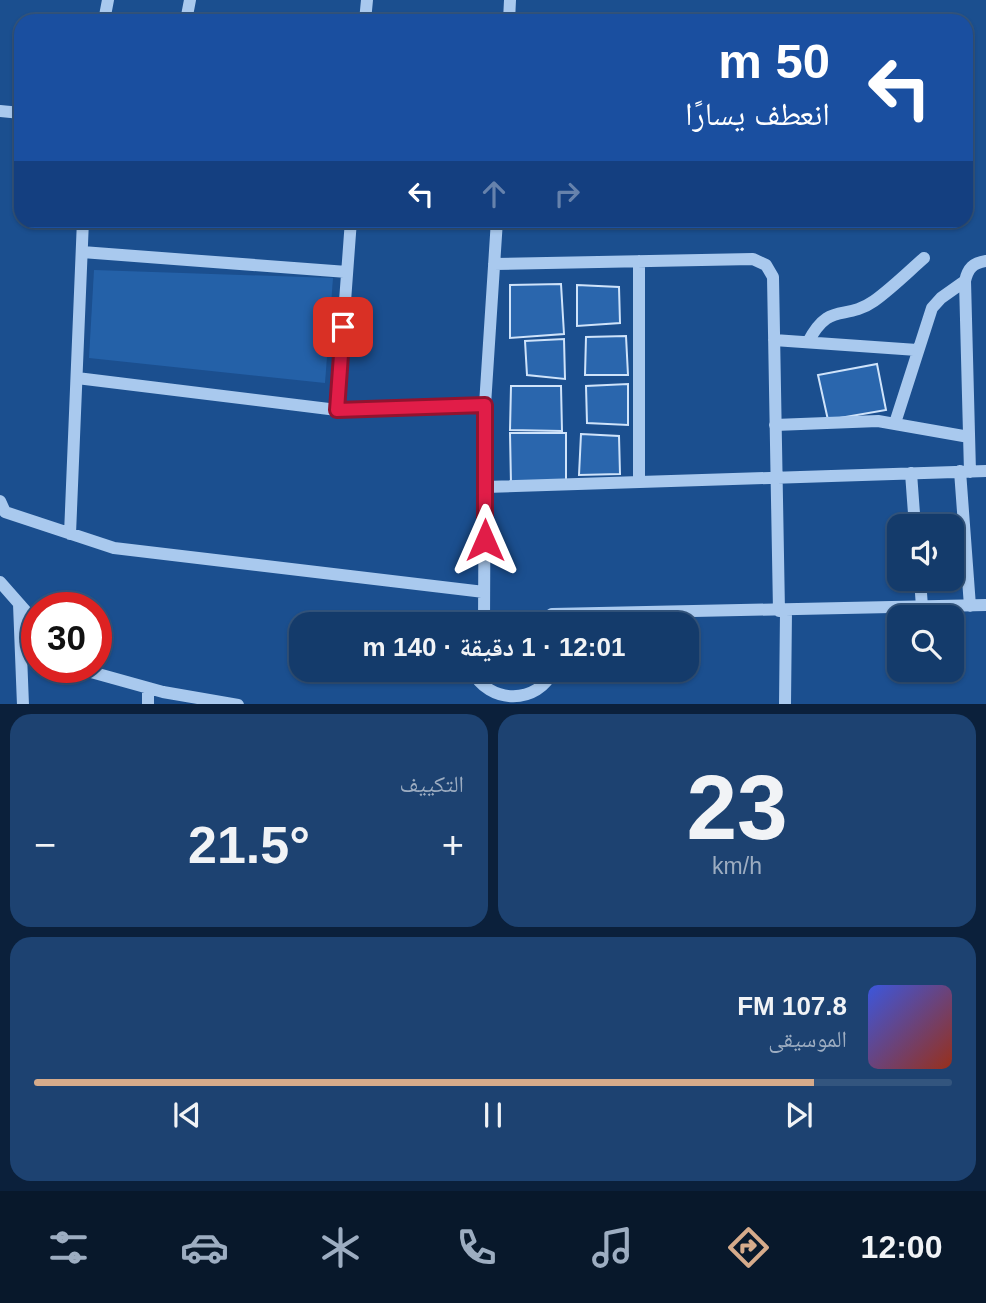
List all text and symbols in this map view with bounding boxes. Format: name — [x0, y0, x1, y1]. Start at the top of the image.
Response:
text: 50 m — [718, 34, 830, 88]
icon: left — [854, 42, 945, 133]
text: انعطف يسارًا — [685, 96, 830, 132]
icon: left — [402, 175, 440, 213]
icon: ahead — [475, 175, 513, 213]
icon: right — [548, 175, 586, 213]
pin — [313, 297, 373, 357]
icon: arrive — [324, 308, 362, 346]
position arrow — [448, 503, 522, 577]
map controls — [887, 514, 964, 682]
button: sound — [887, 514, 964, 591]
speed limit sign: 30 — [21, 592, 112, 683]
button: search — [887, 605, 964, 682]
text: 12:01 · 1 دقيقة · 140 m — [363, 632, 625, 662]
text: 23 — [686, 757, 788, 858]
text: التكييف — [399, 771, 464, 797]
text: 21.5° — [188, 816, 310, 874]
text: − — [34, 824, 56, 866]
text: + — [442, 824, 464, 866]
text: km/h — [712, 853, 762, 879]
text: 107.8 FM — [737, 991, 847, 1021]
text: الموسيقى — [768, 1026, 847, 1052]
icon: previous — [168, 1096, 206, 1134]
icon: pause — [474, 1096, 512, 1134]
icon: next — [780, 1096, 818, 1134]
icon: filters — [44, 1223, 93, 1272]
icon: car — [180, 1223, 229, 1272]
icon: climate — [316, 1223, 365, 1272]
icon: phone — [452, 1223, 501, 1272]
icon: music — [588, 1223, 637, 1272]
icon: directions — [724, 1223, 773, 1272]
text: 12:00 — [861, 1229, 942, 1265]

